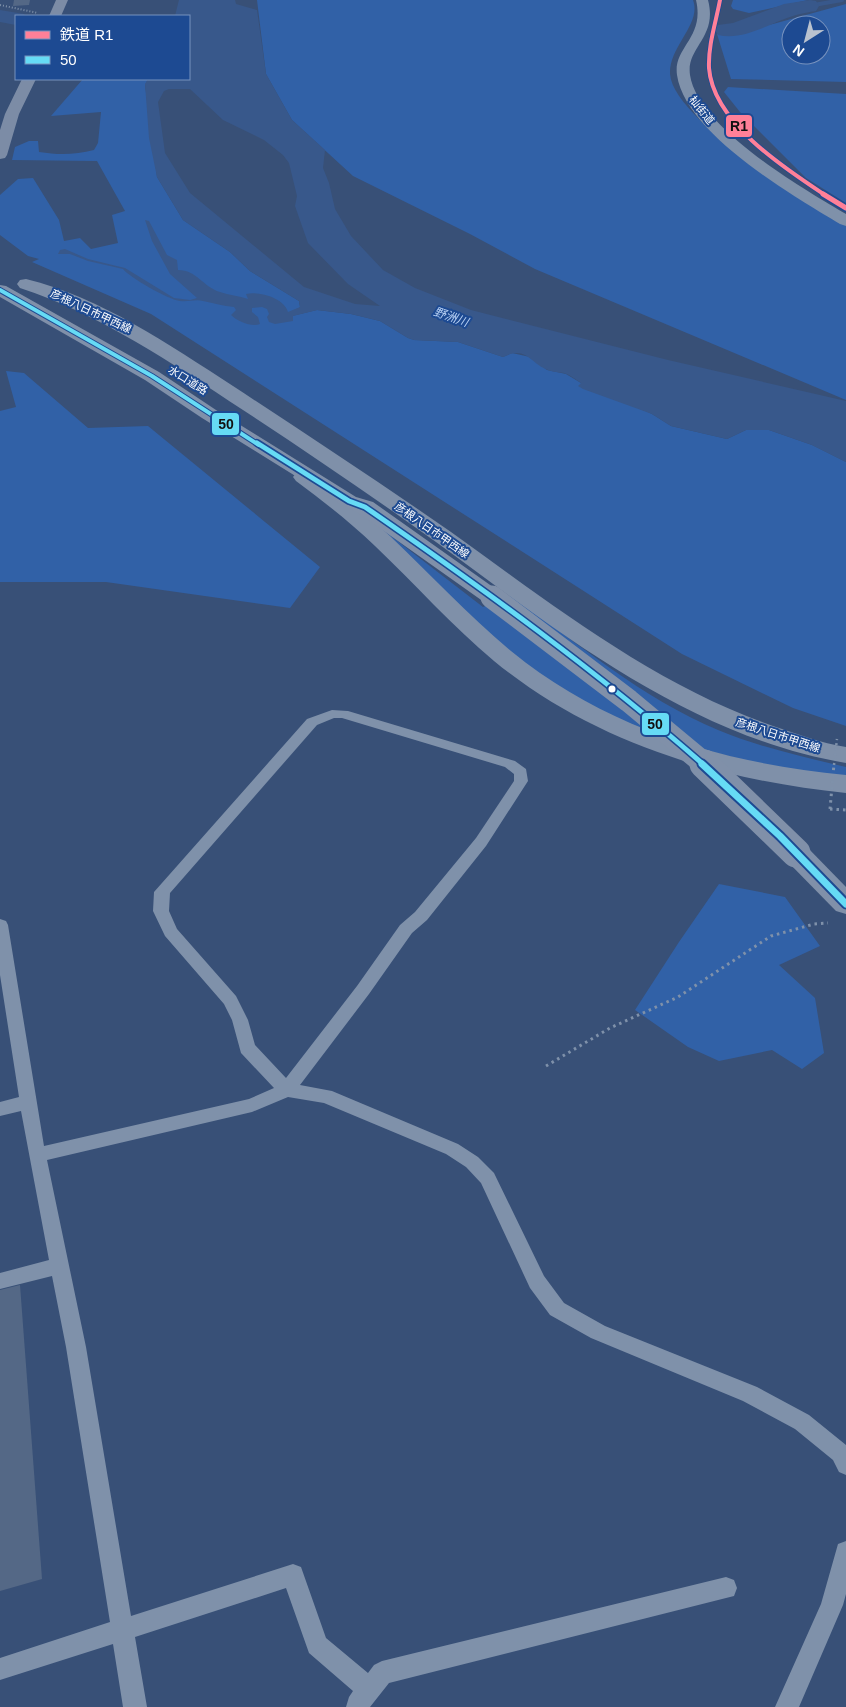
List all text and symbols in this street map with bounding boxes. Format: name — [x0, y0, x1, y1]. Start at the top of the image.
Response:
legend — [15, 15, 190, 80]
north arrow — [781, 15, 831, 65]
text: 鉄道 R1 — [60, 26, 113, 43]
text: N — [790, 41, 807, 60]
text: 50 — [60, 51, 77, 68]
street label: 杣街道 — [687, 93, 717, 127]
line badge: R1 — [725, 114, 753, 138]
text: R1 — [730, 118, 748, 134]
street label: 彦根八日市甲西線 — [49, 287, 133, 335]
water label: 野洲川 — [432, 305, 472, 330]
street label: 水口道路 — [166, 363, 210, 397]
line badge: 50 — [211, 412, 240, 436]
text: 50 — [218, 416, 234, 432]
street label: 彦根八日市甲西線 — [393, 500, 471, 560]
unlabelled marker — [607, 684, 617, 694]
line badge: 50 — [641, 712, 670, 736]
text: 50 — [647, 716, 663, 732]
street label: 彦根八日市甲西線 — [734, 716, 822, 754]

